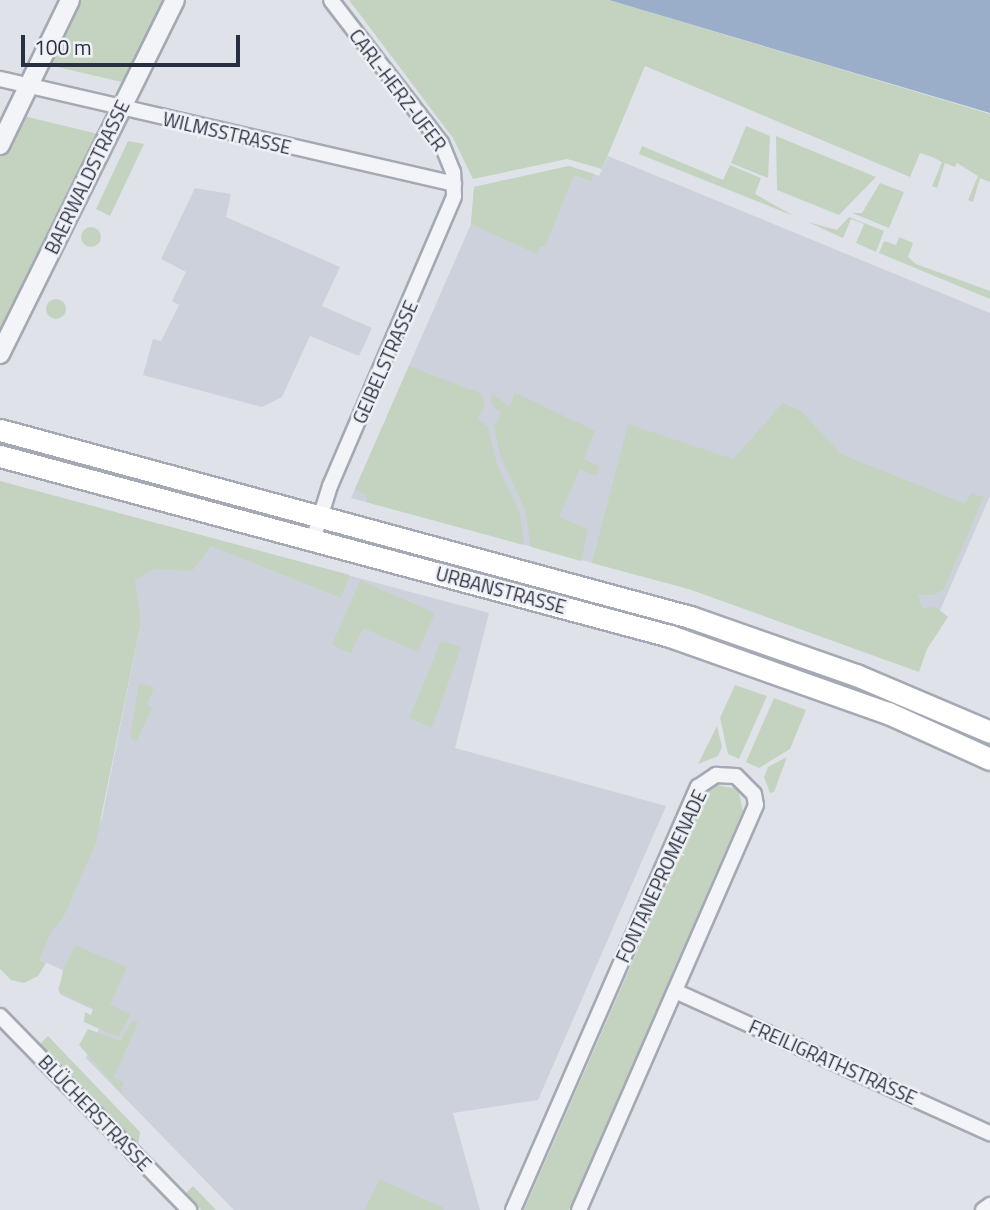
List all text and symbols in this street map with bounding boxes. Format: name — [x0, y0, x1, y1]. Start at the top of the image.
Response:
scale bar — [24, 21, 243, 65]
street label: CARL-HERZ-UFER — [345, 25, 451, 155]
text: 100 m — [34, 31, 91, 63]
street label: BAERWALDSTRASSE — [40, 96, 134, 258]
street label: WILMSSTRASSE — [161, 107, 293, 159]
street label: GEIBELSTRASSE — [348, 297, 422, 427]
street label: URBANSTRASSE — [433, 562, 569, 618]
street label: FONTANEPROMENADE — [611, 786, 711, 966]
street label: FREILIGRATHSTRASSE — [746, 1015, 920, 1109]
street label: BLÜCHERSTRASSE — [34, 1050, 156, 1176]

